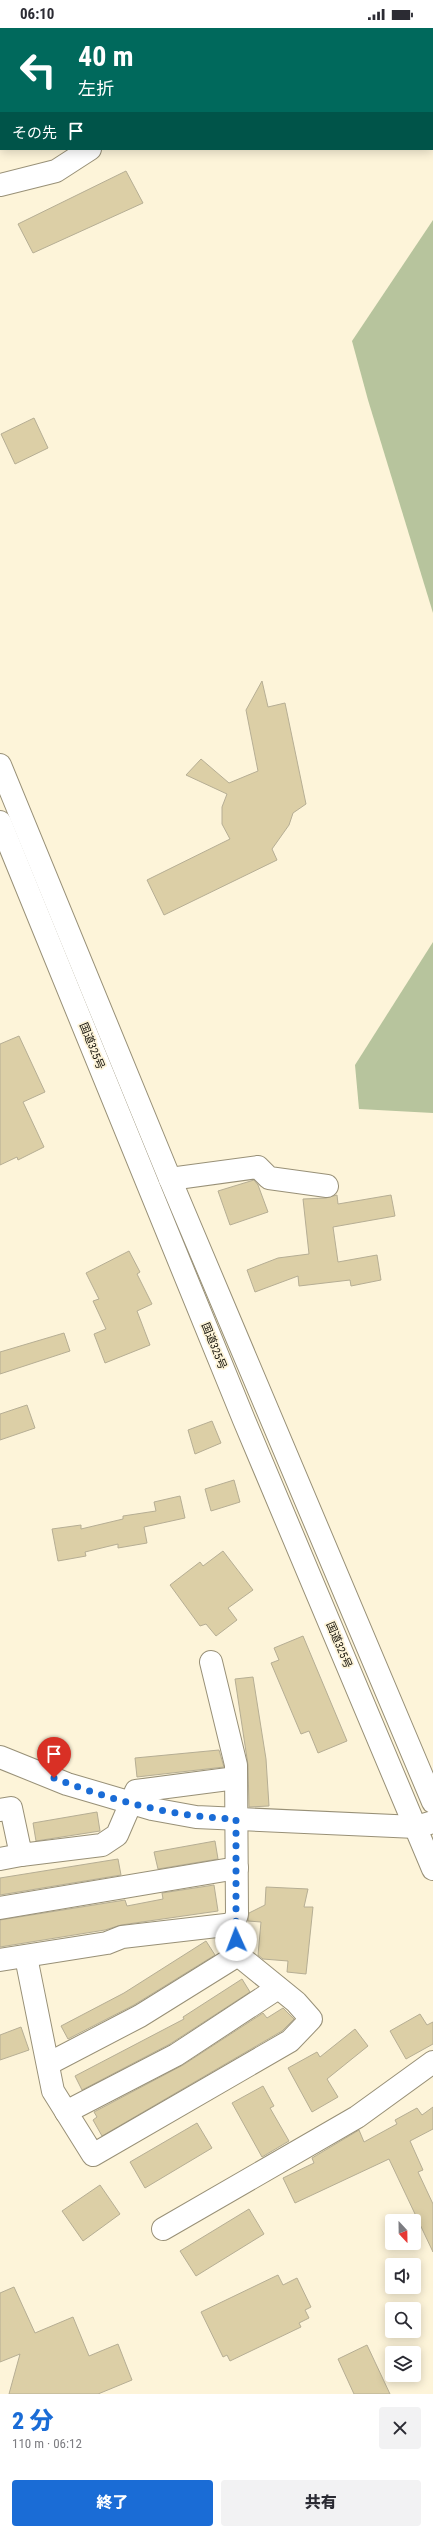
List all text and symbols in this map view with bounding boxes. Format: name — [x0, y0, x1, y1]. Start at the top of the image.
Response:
text: 06:10 — [20, 5, 54, 23]
text: 40 m — [78, 40, 134, 73]
icon: left — [12, 44, 64, 96]
text: 左折 — [78, 78, 114, 99]
icon: arrive — [65, 120, 87, 142]
text: その先 — [12, 124, 57, 142]
street label: 国道325号 — [77, 1021, 107, 1071]
street label: 国道325号 — [199, 1321, 229, 1371]
street label: 国道325号 — [323, 1620, 355, 1670]
pin — [37, 1737, 71, 1778]
icon: arrive — [43, 1743, 65, 1765]
position arrow — [215, 1919, 257, 1961]
north arrow — [385, 2214, 421, 2250]
map controls — [385, 2214, 421, 2382]
button: sound — [385, 2258, 421, 2294]
button: search — [385, 2302, 421, 2338]
button: layers — [385, 2346, 421, 2382]
text: 2 分 — [12, 2407, 54, 2435]
button: close — [379, 2407, 421, 2449]
text: 110 m · 06:12 — [12, 2436, 82, 2451]
button: 終了 — [12, 2480, 213, 2526]
button: 共有 — [221, 2480, 421, 2526]

